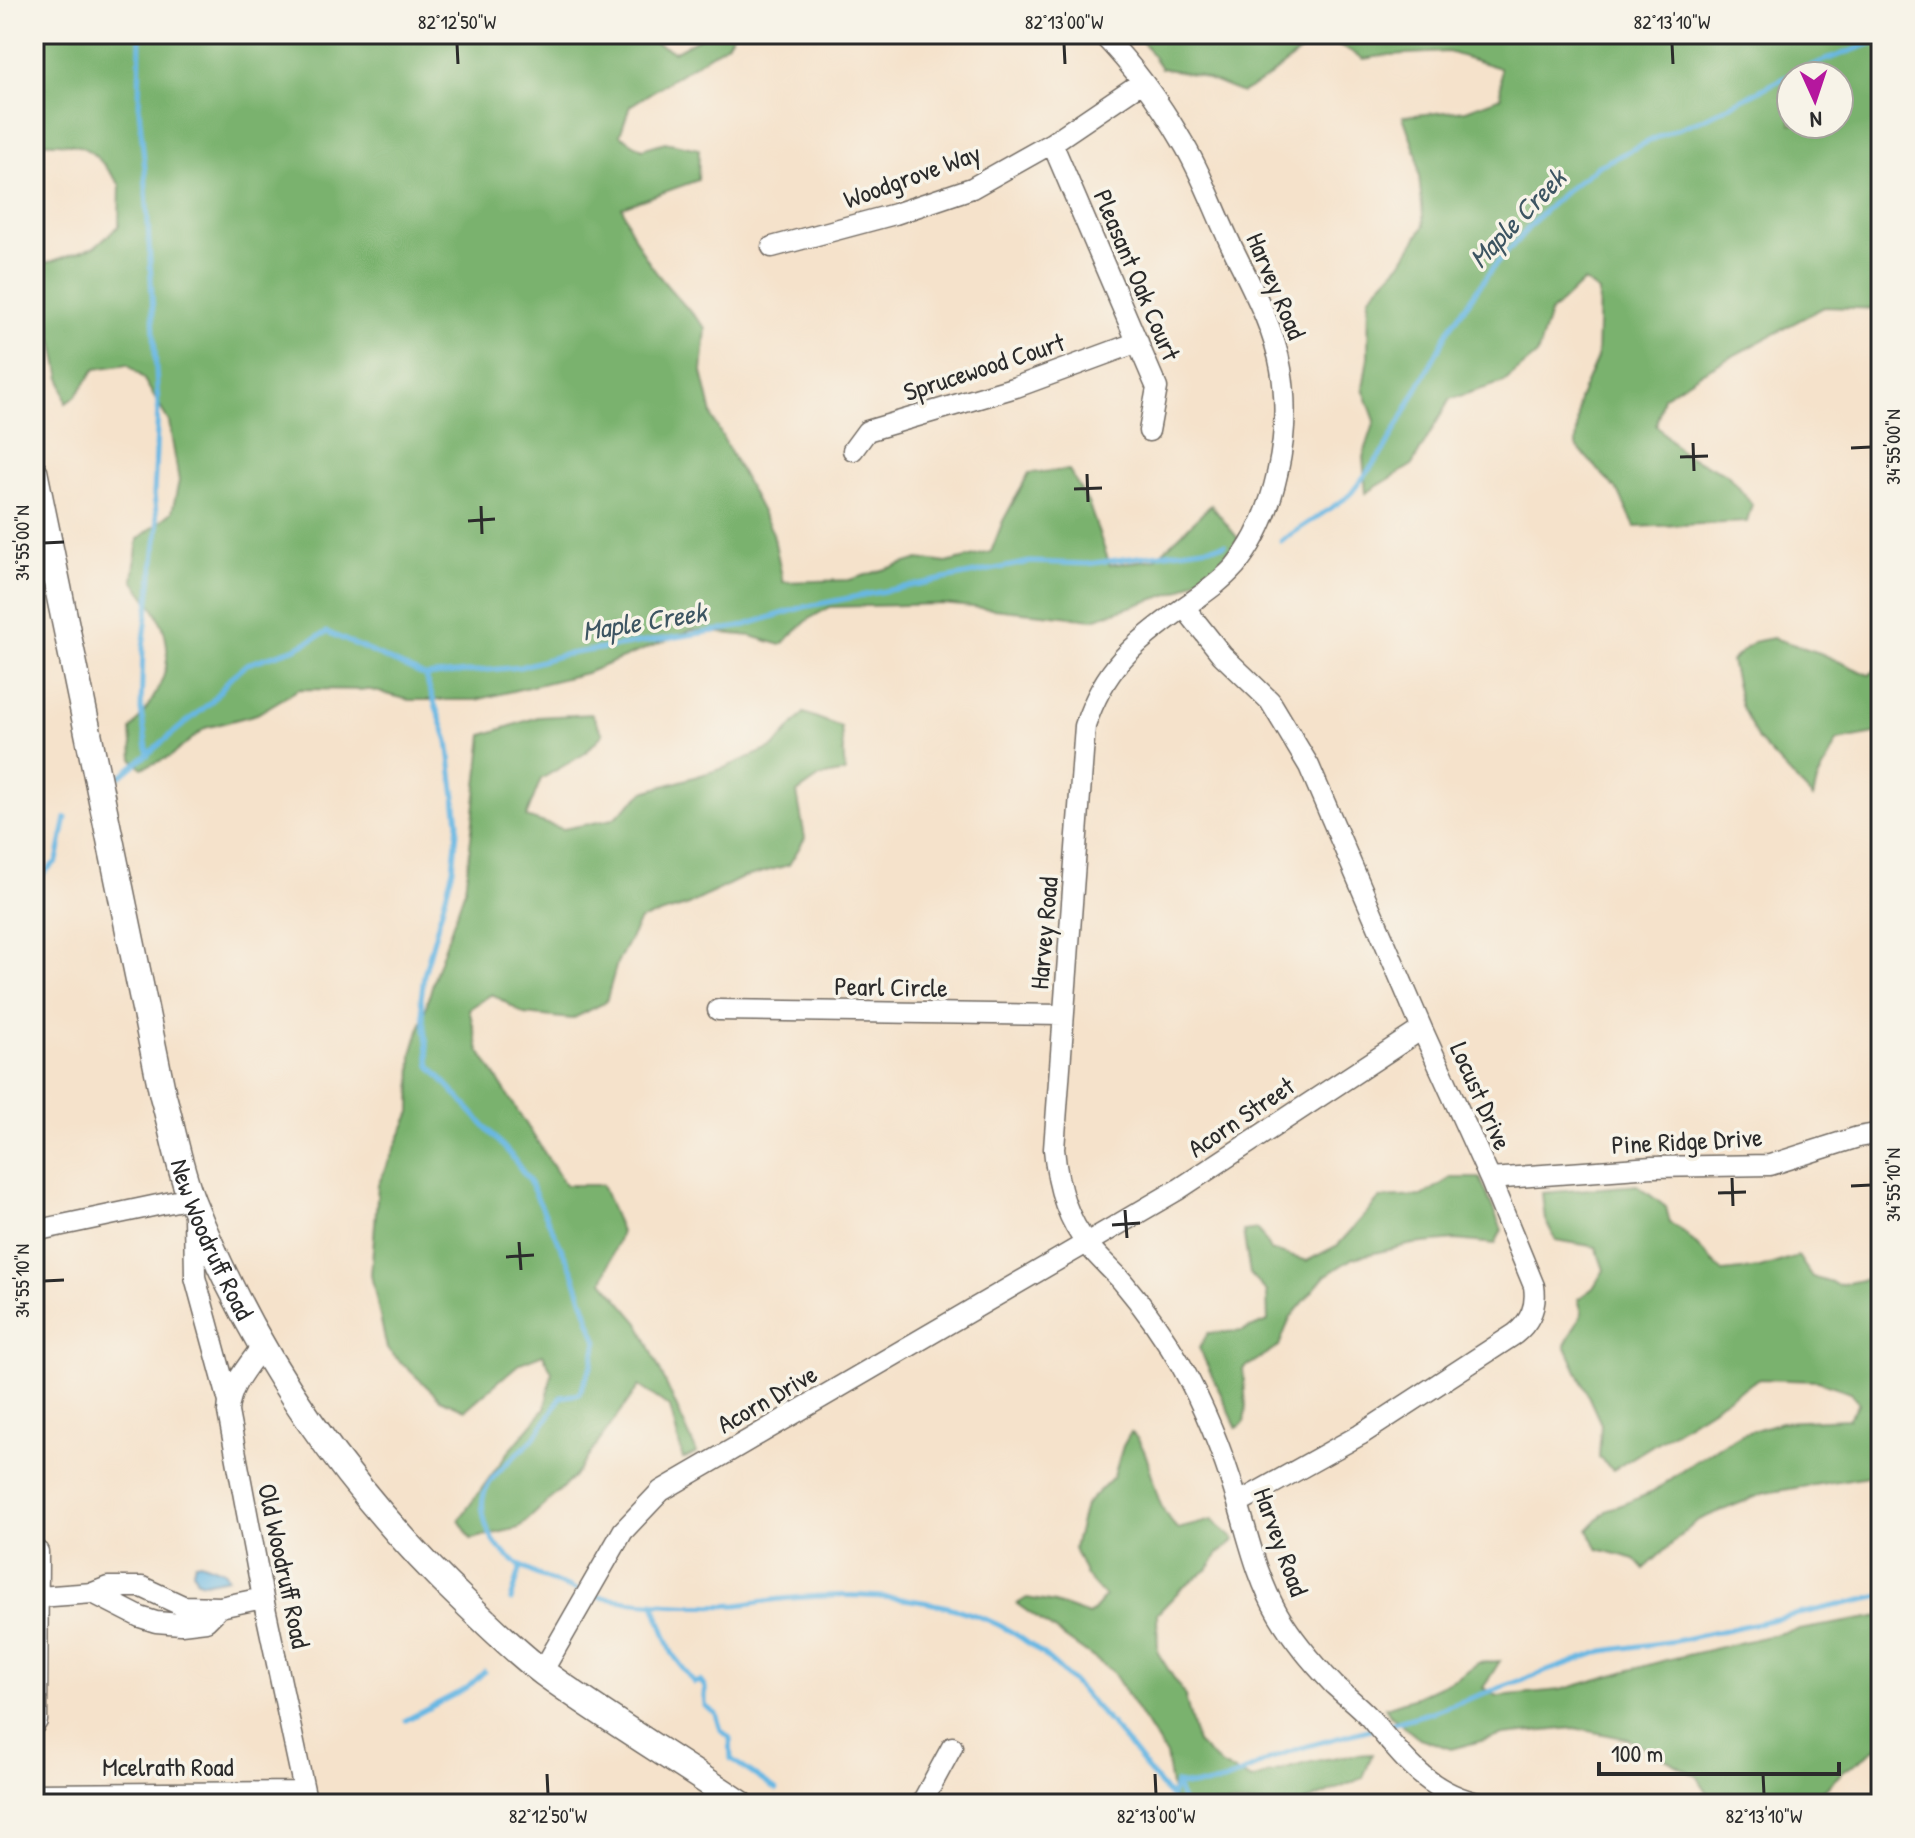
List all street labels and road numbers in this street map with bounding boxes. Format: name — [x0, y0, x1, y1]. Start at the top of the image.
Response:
street label: Woodgrove Way — [839, 135, 985, 216]
street label: Pleasant Oak Court — [1086, 184, 1190, 367]
street label: Harvey Road — [1238, 227, 1315, 345]
street label: Sprucewood Court — [899, 324, 1070, 409]
street label: Harvey Road — [1021, 875, 1066, 991]
street label: Pearl Circle — [834, 968, 948, 1005]
street label: Locust Drive — [1442, 1036, 1521, 1155]
street label: Acorn Street — [1181, 1068, 1302, 1165]
street label: Pine Ridge Drive — [1611, 1119, 1763, 1162]
street label: New Woodruff Road — [163, 1155, 262, 1326]
street label: Acorn Drive — [710, 1356, 823, 1441]
street label: Old Woodruff Road — [250, 1480, 319, 1651]
street label: Harvey Road — [1246, 1483, 1317, 1601]
street label: Mcelrath Road — [102, 1749, 234, 1784]

